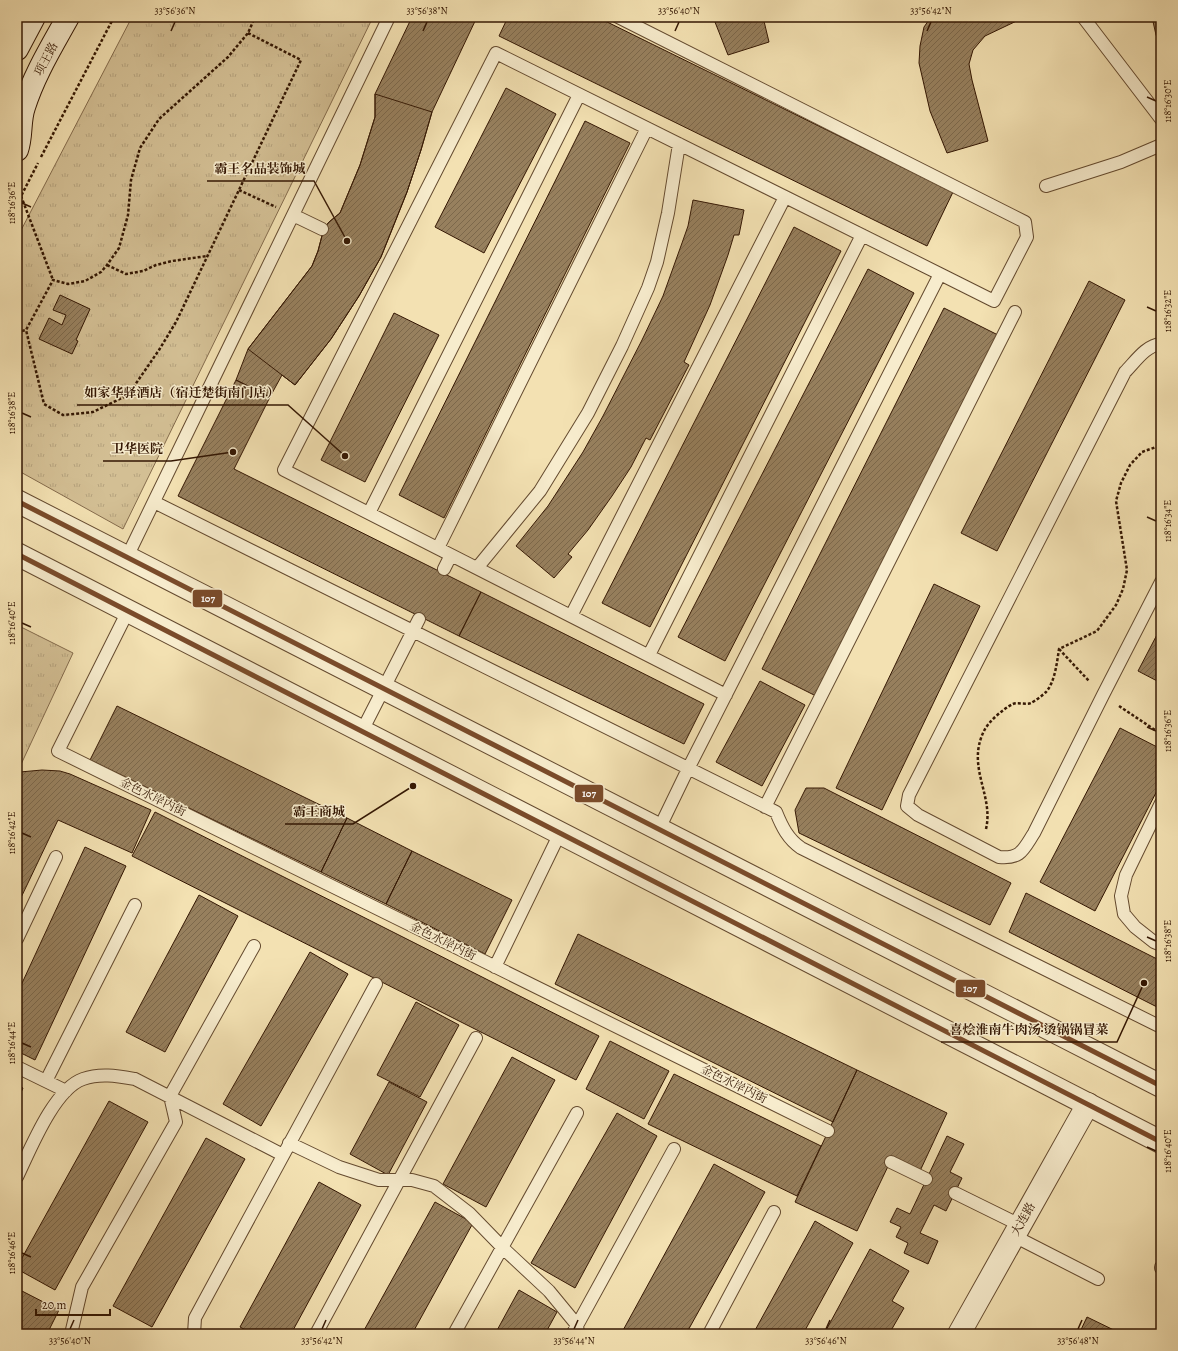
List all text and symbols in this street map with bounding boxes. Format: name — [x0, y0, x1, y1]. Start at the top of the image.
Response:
text: 33°56'36"N — [155, 4, 195, 17]
text: 33°56'38"N — [406, 4, 448, 17]
text: 33°56'40"N — [658, 4, 700, 17]
text: 33°56'42"N — [910, 4, 952, 17]
street label: 项王路 — [30, 39, 62, 79]
text: 118°16'30"E — [1161, 79, 1174, 122]
callout: 霸王名品装饰城 — [207, 156, 314, 181]
text: 霸王名品装饰城 — [214, 160, 306, 177]
text: 118°16'36"E — [5, 182, 18, 224]
text: 118°16'32"E — [1161, 290, 1174, 332]
callout: 如家华驿酒店（宿迁楚街南门店） — [77, 380, 288, 405]
text: 如家华驿酒店（宿迁楚街南门店） — [84, 384, 280, 401]
text: 118°16'38"E — [5, 392, 18, 434]
callout: 卫华医院 — [103, 436, 171, 461]
text: 卫华医院 — [111, 440, 163, 457]
text: 118°16'34"E — [1161, 500, 1174, 542]
line badge: 107 — [192, 589, 223, 608]
text: 107 — [201, 591, 215, 606]
text: 118°16'40"E — [5, 601, 18, 645]
text: 118°16'36"E — [1161, 710, 1174, 752]
street label: 金色水岸内街 — [117, 774, 190, 820]
line badge: 107 — [574, 784, 604, 803]
text: 107 — [582, 786, 596, 801]
callout: 霸王商城 — [285, 799, 353, 824]
text: 霸王商城 — [293, 803, 345, 820]
text: 118°16'42"E — [5, 812, 18, 854]
street label: 金色水岸内街 — [407, 918, 480, 964]
text: 118°16'38"E — [1161, 920, 1174, 962]
line badge: 107 — [955, 979, 986, 998]
text: 107 — [963, 981, 977, 996]
callout: 喜烩淮南牛肉汤·烫锅锅冒菜 — [941, 1017, 1117, 1042]
text: 喜烩淮南牛肉汤·烫锅锅冒菜 — [949, 1021, 1109, 1038]
text: 118°16'44"E — [5, 1022, 18, 1064]
street label: 金色水岸内街 — [698, 1061, 771, 1107]
text: 118°16'40"E — [1161, 1129, 1174, 1173]
street label: 大连路 — [1007, 1199, 1039, 1239]
text: 118°16'46"E — [5, 1232, 18, 1274]
scale bar — [36, 1291, 110, 1317]
text: 20 m — [42, 1297, 66, 1313]
text: 33°56'40"N — [49, 1334, 91, 1347]
text: 33°56'42"N — [301, 1334, 343, 1347]
text: 33°56'44"N — [553, 1334, 595, 1347]
text: 33°56'46"N — [805, 1334, 847, 1347]
text: 33°56'48"N — [1057, 1334, 1099, 1347]

